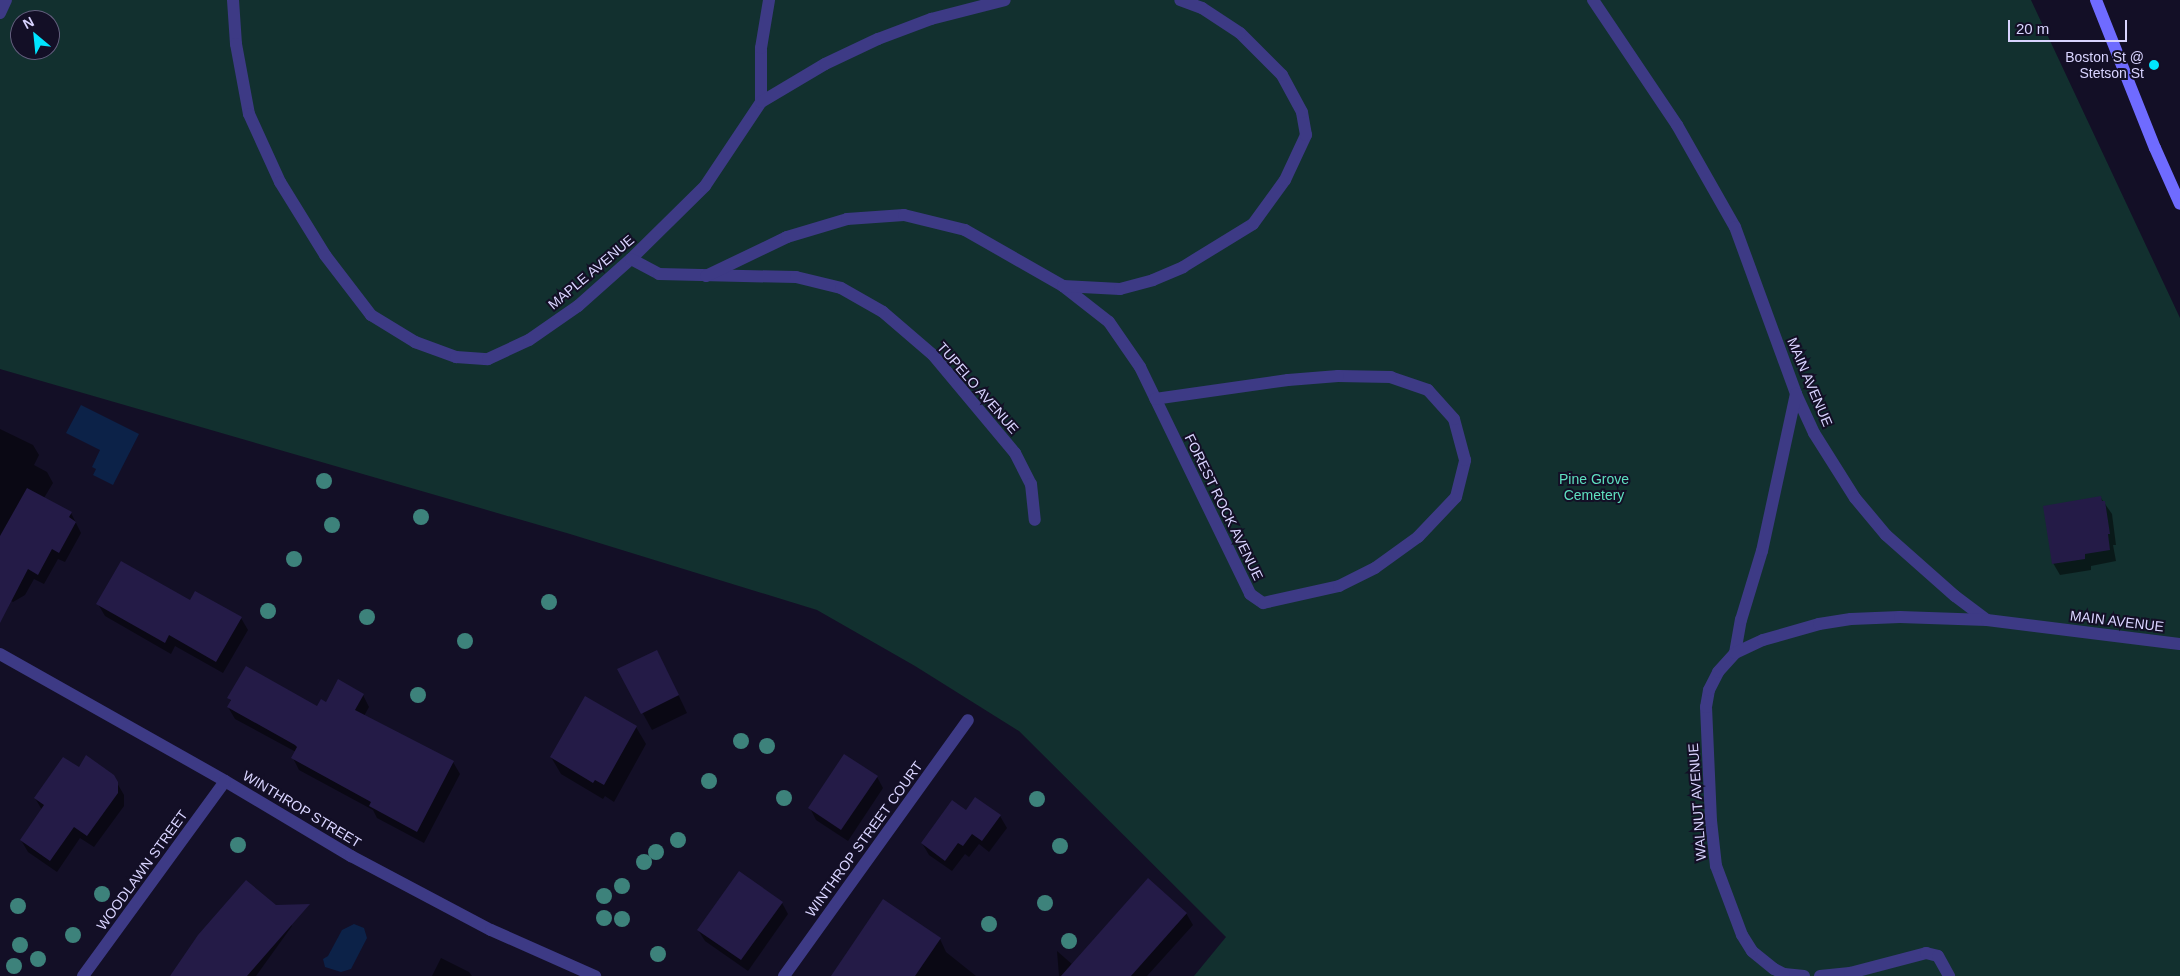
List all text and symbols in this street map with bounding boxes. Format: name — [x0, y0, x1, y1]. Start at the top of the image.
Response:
north arrow — [10, 10, 60, 60]
scale bar — [2010, 10, 2129, 42]
text: N — [20, 13, 37, 32]
text: 20 m — [2016, 20, 2049, 37]
place label: Boston St @ Stetson St — [2065, 49, 2144, 82]
marker: Boston St @ Stetson St — [2148, 59, 2160, 71]
street label: MAPLE AVENUE — [544, 231, 638, 313]
street label: MAIN AVENUE — [1784, 335, 1836, 429]
street label: TUPELO AVENUE — [933, 339, 1023, 437]
street label: FOREST ROCK AVENUE — [1181, 431, 1267, 583]
park label: Pine Grove Cemetery — [1559, 471, 1629, 504]
street label: MAIN AVENUE — [2069, 607, 2165, 635]
street label: WALNUT AVENUE — [1684, 742, 1710, 862]
street label: WINTHROP STREET COURT — [802, 758, 926, 920]
street label: WINTHROP STREET — [240, 767, 364, 851]
street label: WOODLAWN STREET — [93, 807, 191, 933]

